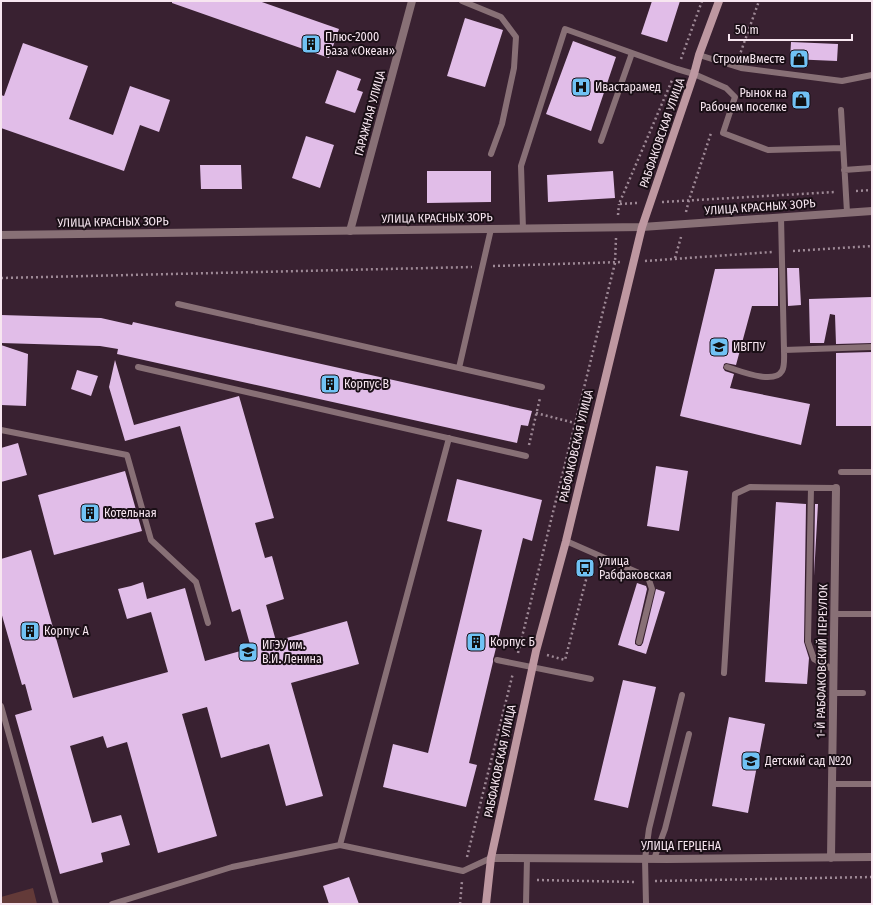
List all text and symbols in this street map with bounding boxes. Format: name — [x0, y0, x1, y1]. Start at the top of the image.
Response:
scale bar — [729, 16, 852, 42]
text: 50 m — [735, 23, 759, 37]
place label: Плюс-2000 База «Океан» — [325, 30, 395, 58]
building icon: Плюс-2000 База «Океан» — [300, 33, 322, 55]
shop icon: СтроимВместе — [788, 48, 810, 70]
place label: СтроимВместе — [713, 52, 785, 66]
street label: ГАРАЖНАЯ УЛИЦА — [352, 68, 388, 157]
hospital icon: Ивастарамед — [570, 76, 592, 98]
street label: РАБФАКОВСКАЯ УЛИЦА — [637, 76, 688, 190]
place label: Ивастарамед — [595, 80, 661, 94]
place label: Рынок на Рабочем поселке — [700, 86, 787, 114]
shop icon: Рынок на Рабочем поселке — [790, 89, 812, 111]
street label: УЛИЦА КРАСНЫХ ЗОРЬ — [703, 196, 816, 218]
street label: УЛИЦА КРАСНЫХ ЗОРЬ — [380, 210, 493, 226]
street label: УЛИЦА КРАСНЫХ ЗОРЬ — [56, 214, 169, 230]
school or university icon: ИВГПУ — [708, 336, 730, 358]
place label: ИВГПУ — [733, 340, 766, 354]
building icon: Корпус В — [319, 373, 341, 395]
place label: Корпус В — [344, 377, 390, 391]
street label: РАБФАКОВСКАЯ УЛИЦА — [556, 388, 596, 504]
building icon: Котельная — [79, 502, 101, 524]
place label: Котельная — [104, 506, 157, 520]
place label: улица Рабфаковская — [599, 554, 672, 582]
bus stop icon: улица Рабфаковская — [574, 557, 596, 579]
street label: 1-Й РАБФАКОВСКИЙ ПЕРЕУЛОК — [813, 583, 830, 738]
building icon: Корпус А — [19, 620, 41, 642]
place label: Корпус А — [44, 624, 90, 638]
building icon: Корпус Б — [465, 631, 487, 653]
place label: Корпус Б — [490, 635, 535, 649]
place label: ИГЭУ им. В.И. Ленина — [262, 638, 322, 666]
school or university icon: ИГЭУ им. В.И. Ленина — [237, 641, 259, 663]
street label: РАБФАКОВСКАЯ УЛИЦА — [481, 703, 519, 819]
school or university icon: Детский сад №20 — [740, 750, 762, 772]
place label: Детский сад №20 — [764, 754, 852, 768]
street label: УЛИЦА ГЕРЦЕНА — [640, 839, 722, 853]

